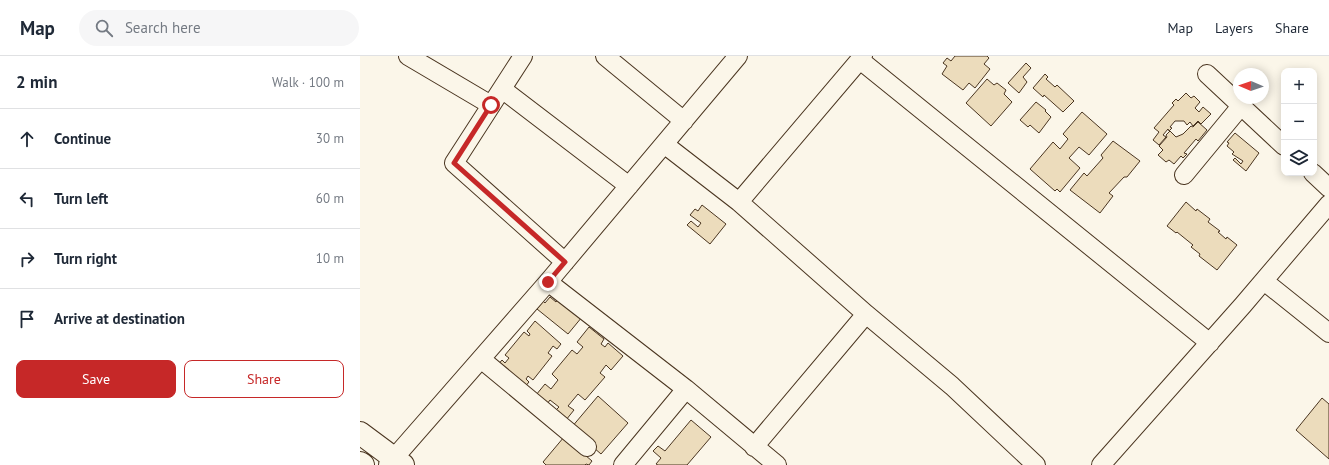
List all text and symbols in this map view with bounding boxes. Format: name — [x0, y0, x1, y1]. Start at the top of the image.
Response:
search box — [79, 10, 359, 46]
text: Map — [20, 16, 55, 40]
icon: search — [93, 17, 115, 39]
text: Search here — [125, 18, 201, 37]
text: Map — [1167, 19, 1193, 37]
text: Layers — [1215, 19, 1253, 37]
text: Share — [1275, 19, 1309, 37]
north arrow — [1233, 68, 1269, 104]
map controls — [1281, 68, 1317, 176]
button: + — [1281, 68, 1317, 104]
text: 2 min — [16, 71, 57, 93]
text: Walk · 100 m — [272, 74, 344, 91]
route start — [482, 96, 500, 114]
button: − — [1281, 104, 1317, 140]
icon: ahead — [16, 128, 38, 150]
text: Continue — [54, 129, 111, 148]
text: 30 m — [316, 130, 344, 147]
button: layers — [1281, 140, 1317, 176]
icon: left — [16, 188, 38, 210]
text: Turn left — [54, 189, 108, 208]
text: 60 m — [316, 190, 344, 207]
icon: right — [16, 248, 38, 270]
text: Turn right — [54, 249, 117, 268]
text: 10 m — [316, 250, 344, 267]
route end — [539, 273, 557, 291]
icon: arrive — [16, 308, 38, 330]
text: Arrive at destination — [54, 309, 185, 328]
button: Save — [16, 360, 176, 398]
button: Share — [184, 360, 344, 398]

